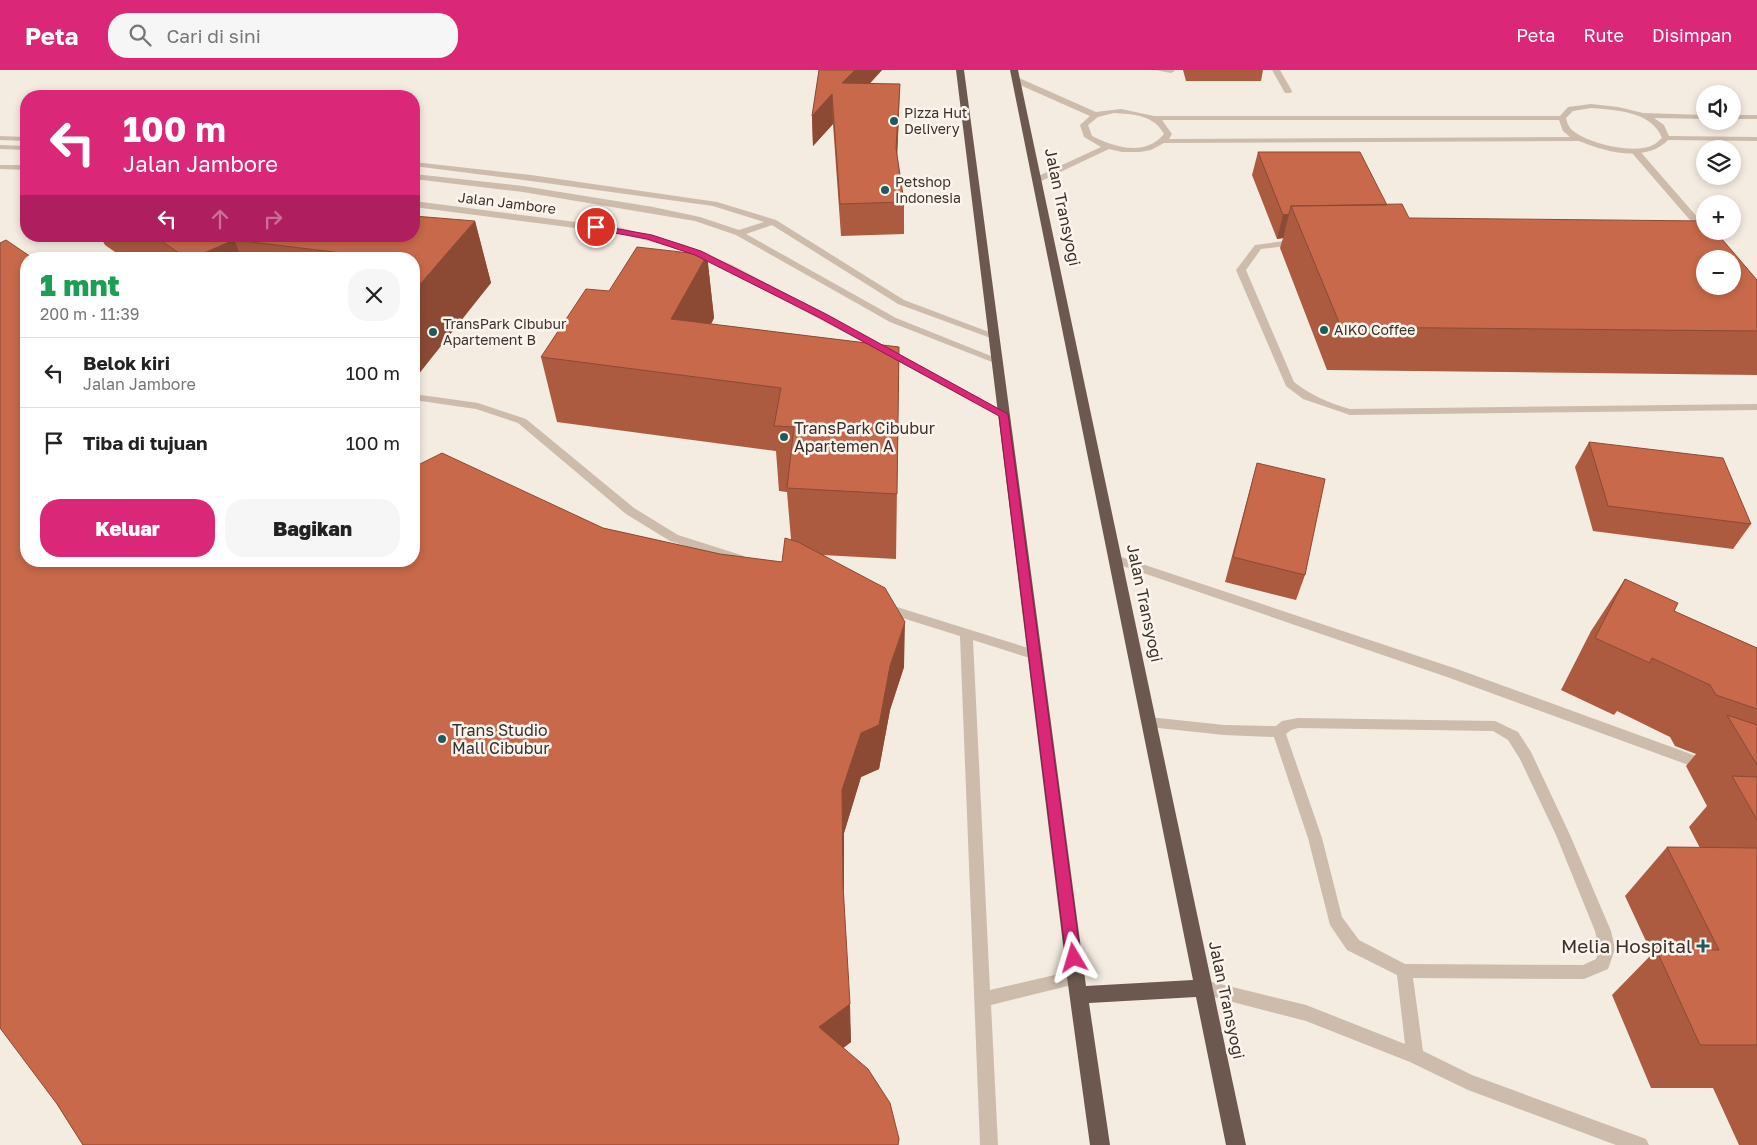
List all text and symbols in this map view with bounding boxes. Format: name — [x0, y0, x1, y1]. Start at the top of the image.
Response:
search box — [108, 13, 458, 58]
text: Peta — [25, 21, 78, 50]
icon: search — [126, 21, 154, 49]
text: Cari di sini — [166, 24, 261, 47]
text: Peta — [1516, 24, 1556, 46]
text: Rute — [1584, 24, 1624, 46]
text: Disimpan — [1652, 24, 1732, 46]
map controls — [1696, 85, 1741, 295]
button: sound — [1696, 85, 1741, 130]
place label: Pizza Hut Delivery — [904, 104, 967, 137]
text: 100 m — [123, 108, 226, 150]
icon: left — [40, 110, 105, 175]
marker: Pizza Hut Delivery — [888, 115, 900, 127]
button: layers — [1696, 140, 1741, 185]
street label: Jalan Transyogi — [1041, 146, 1085, 268]
text: Jalan Jambore — [123, 150, 278, 177]
place label: Petshop Indonesia — [895, 173, 961, 206]
marker: Petshop Indonesia — [879, 184, 891, 196]
street label: Jalan Jambore — [457, 188, 557, 217]
button: + — [1696, 195, 1741, 240]
icon: left — [153, 205, 181, 233]
icon: ahead — [206, 205, 234, 233]
icon: right — [259, 205, 287, 233]
pin — [575, 206, 617, 248]
icon: arrive — [582, 213, 610, 241]
button: − — [1696, 250, 1741, 295]
text: 1 mnt — [40, 267, 120, 303]
button: close — [348, 269, 400, 321]
text: 200 m · 11:39 — [40, 304, 139, 324]
place label: TransPark Cibubur Apartement B — [443, 315, 567, 348]
place label: AIKO Coffee — [1334, 321, 1415, 338]
marker: AIKO Coffee — [1318, 324, 1330, 336]
marker: TransPark Cibubur Apartement B — [427, 326, 439, 338]
text: Belok kiri — [83, 351, 170, 374]
icon: left — [40, 359, 68, 387]
text: 100 m — [346, 361, 400, 384]
text: Jalan Jambore — [83, 374, 196, 394]
place label: TransPark Cibubur Apartemen A — [794, 418, 935, 456]
icon: arrive — [40, 429, 68, 457]
text: Tiba di tujuan — [83, 431, 208, 454]
text: 100 m — [346, 431, 400, 454]
marker: TransPark Cibubur Apartemen A — [778, 431, 790, 443]
button: Keluar — [40, 499, 215, 557]
button: Bagikan — [225, 499, 400, 557]
street label: Jalan Transyogi — [1123, 542, 1167, 664]
place label: Trans Studio Mall Cibubur — [452, 720, 550, 758]
marker: Trans Studio Mall Cibubur — [436, 733, 448, 745]
position arrow — [1047, 931, 1099, 983]
place label: Melia Hospital — [1561, 934, 1692, 957]
street label: Jalan Transyogi — [1205, 939, 1249, 1061]
marker: Melia Hospital — [1696, 939, 1710, 953]

